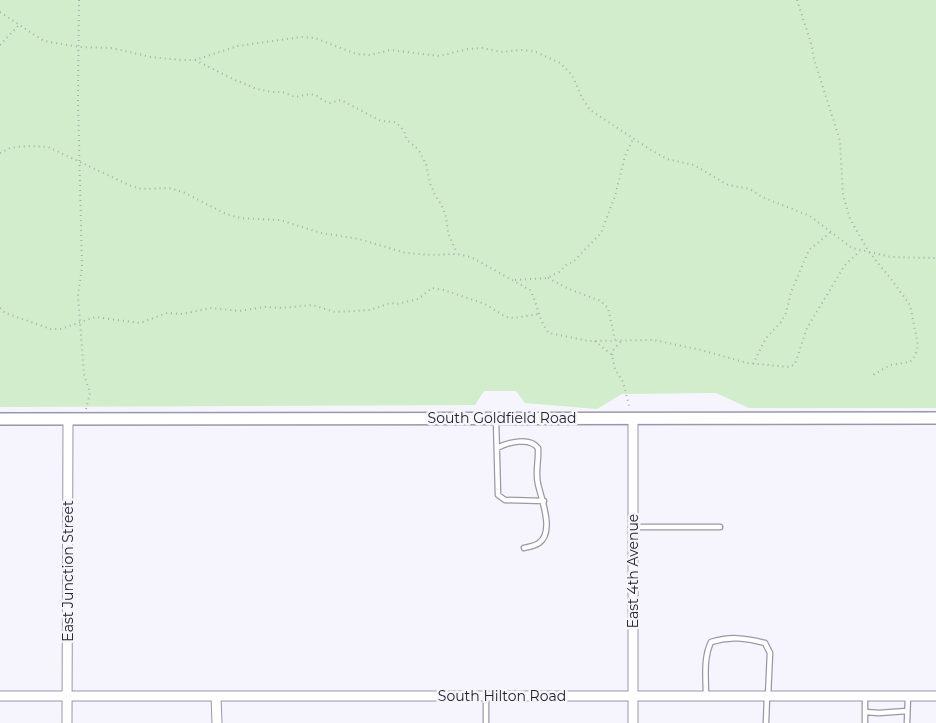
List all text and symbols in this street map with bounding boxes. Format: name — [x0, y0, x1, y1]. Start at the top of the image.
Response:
street label: South Goldfield Road — [428, 409, 576, 427]
street label: East Junction Street — [59, 500, 77, 642]
street label: East 4th Avenue — [624, 514, 642, 628]
street label: South Hilton Road — [438, 687, 566, 705]

